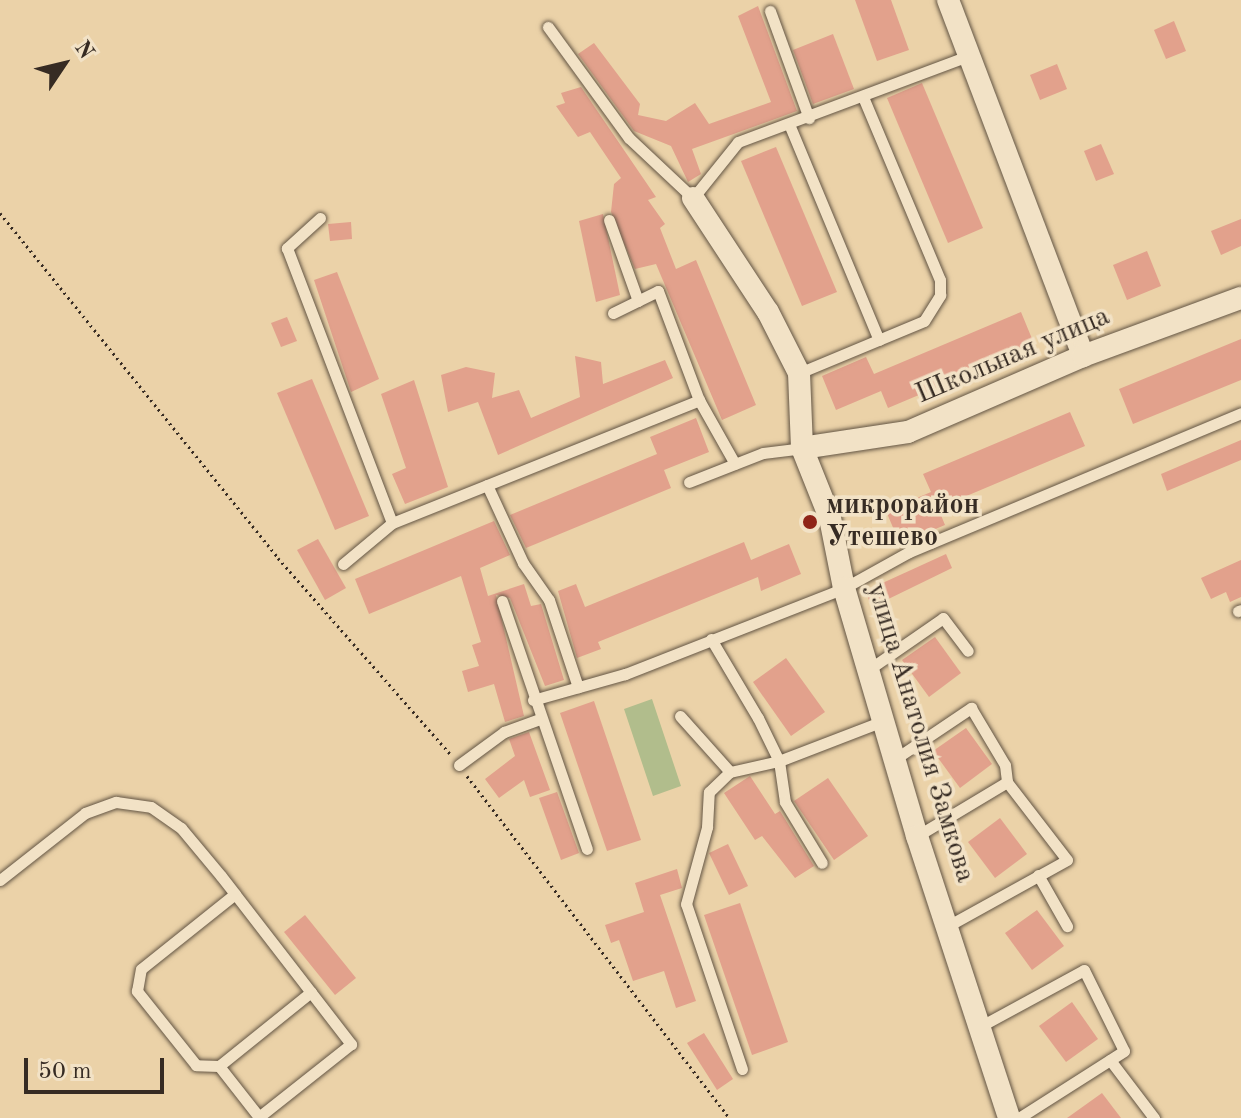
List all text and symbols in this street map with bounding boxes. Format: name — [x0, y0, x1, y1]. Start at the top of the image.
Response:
north arrow — [24, 24, 104, 104]
text: N — [70, 37, 97, 63]
street label: Школьная улица — [911, 300, 1115, 412]
place label: микрорайон Утешево — [826, 489, 979, 555]
marker: микрорайон Утешево — [801, 513, 819, 531]
street label: улица Анатолия Замкова — [858, 579, 982, 887]
scale bar — [28, 1042, 168, 1092]
text: 50 m — [38, 1060, 92, 1084]

